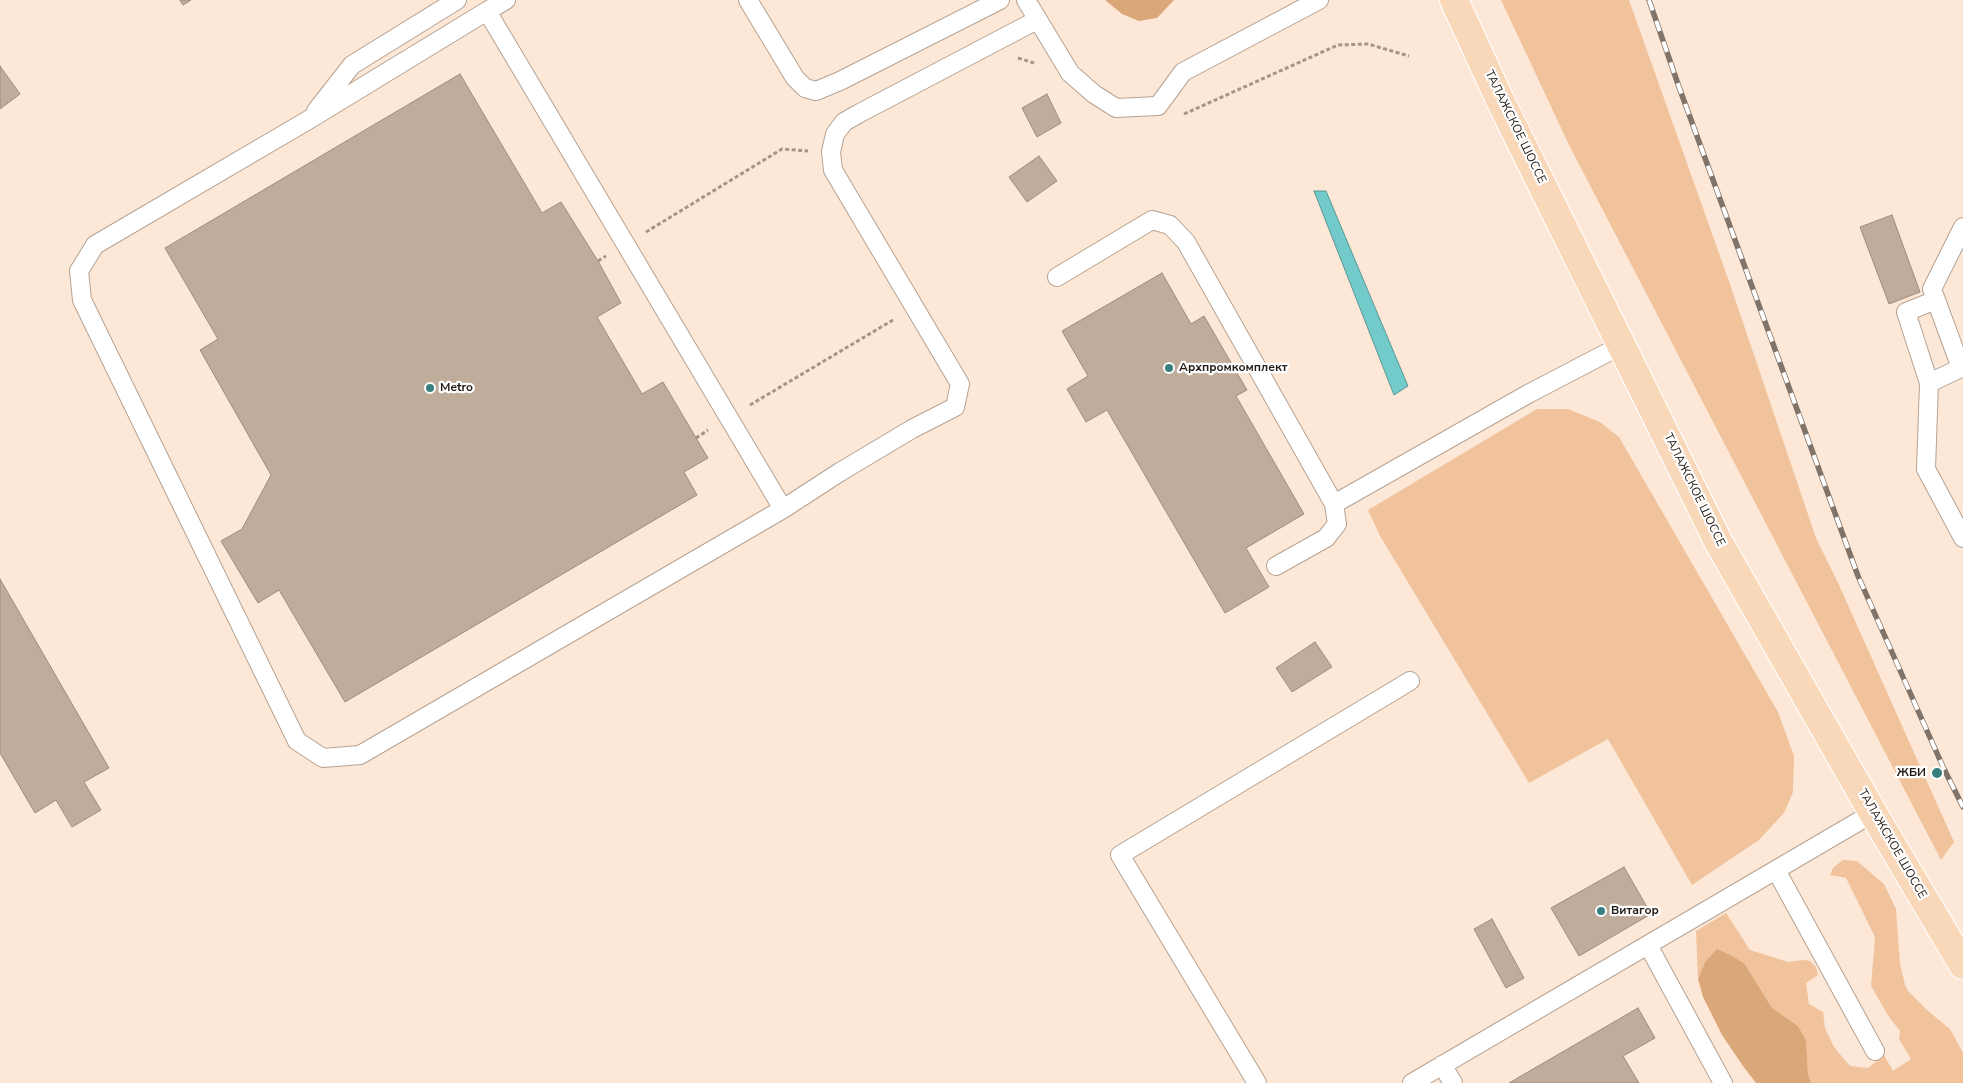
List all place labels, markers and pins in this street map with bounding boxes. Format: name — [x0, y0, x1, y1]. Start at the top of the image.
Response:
place label: Архпромкомплект — [1179, 361, 1287, 375]
marker: Архпромкомплект — [1163, 362, 1175, 374]
place label: Metro — [440, 381, 473, 395]
marker: Metro — [424, 382, 436, 394]
place label: ЖБИ — [1897, 766, 1926, 780]
marker: ЖБИ — [1930, 766, 1944, 780]
place label: Витагор — [1611, 904, 1659, 918]
marker: Витагор — [1595, 905, 1607, 917]

